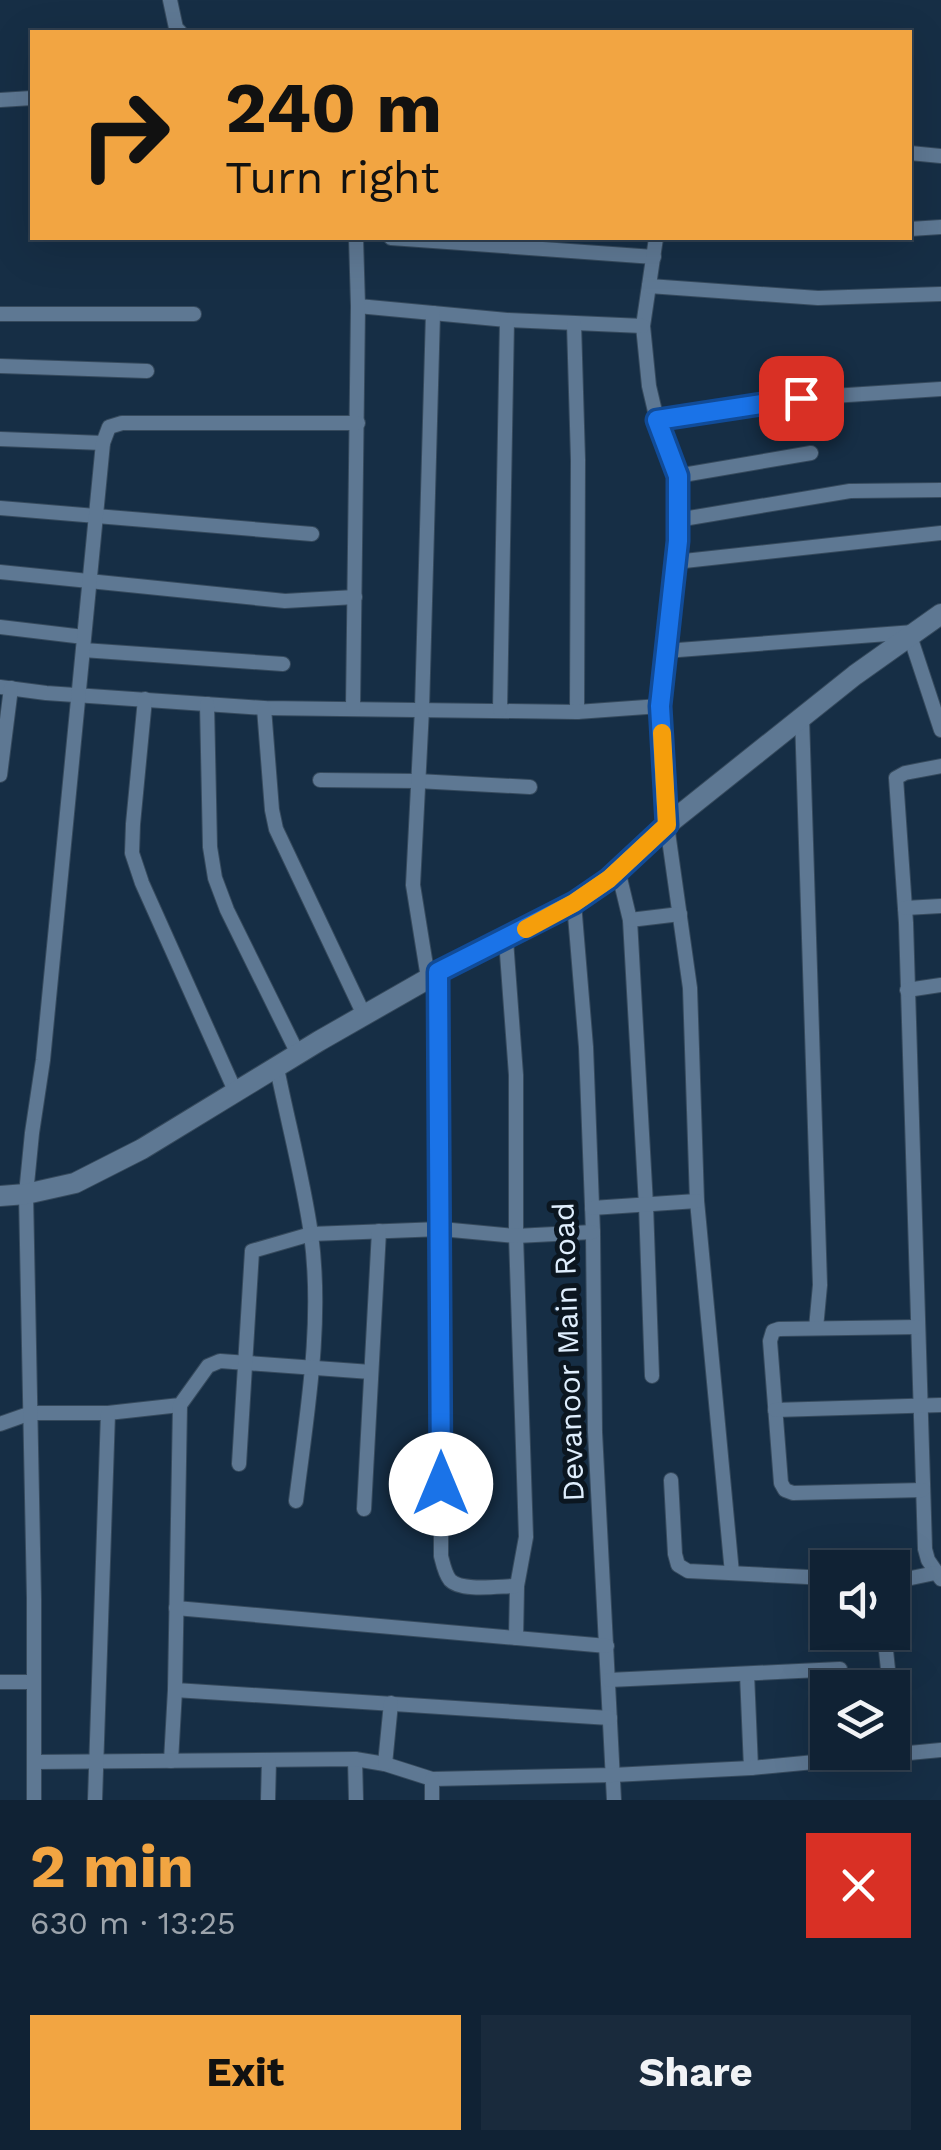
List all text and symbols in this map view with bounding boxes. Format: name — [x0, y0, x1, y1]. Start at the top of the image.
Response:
text: 240 m — [225, 67, 442, 149]
icon: right — [60, 70, 190, 200]
text: Turn right — [225, 151, 439, 204]
pin — [759, 356, 844, 441]
icon: arrive — [774, 371, 829, 426]
street label: Devanoor Main Road — [545, 1202, 591, 1502]
position arrow — [389, 1432, 493, 1536]
map controls — [810, 1550, 910, 1770]
button: sound — [810, 1550, 910, 1650]
button: layers — [810, 1670, 910, 1770]
text: 2 min — [30, 1831, 194, 1902]
button: close — [806, 1833, 911, 1938]
text: 630 m · 13:25 — [30, 1904, 236, 1942]
button: Exit — [30, 2015, 461, 2130]
button: Share — [481, 2015, 911, 2130]

